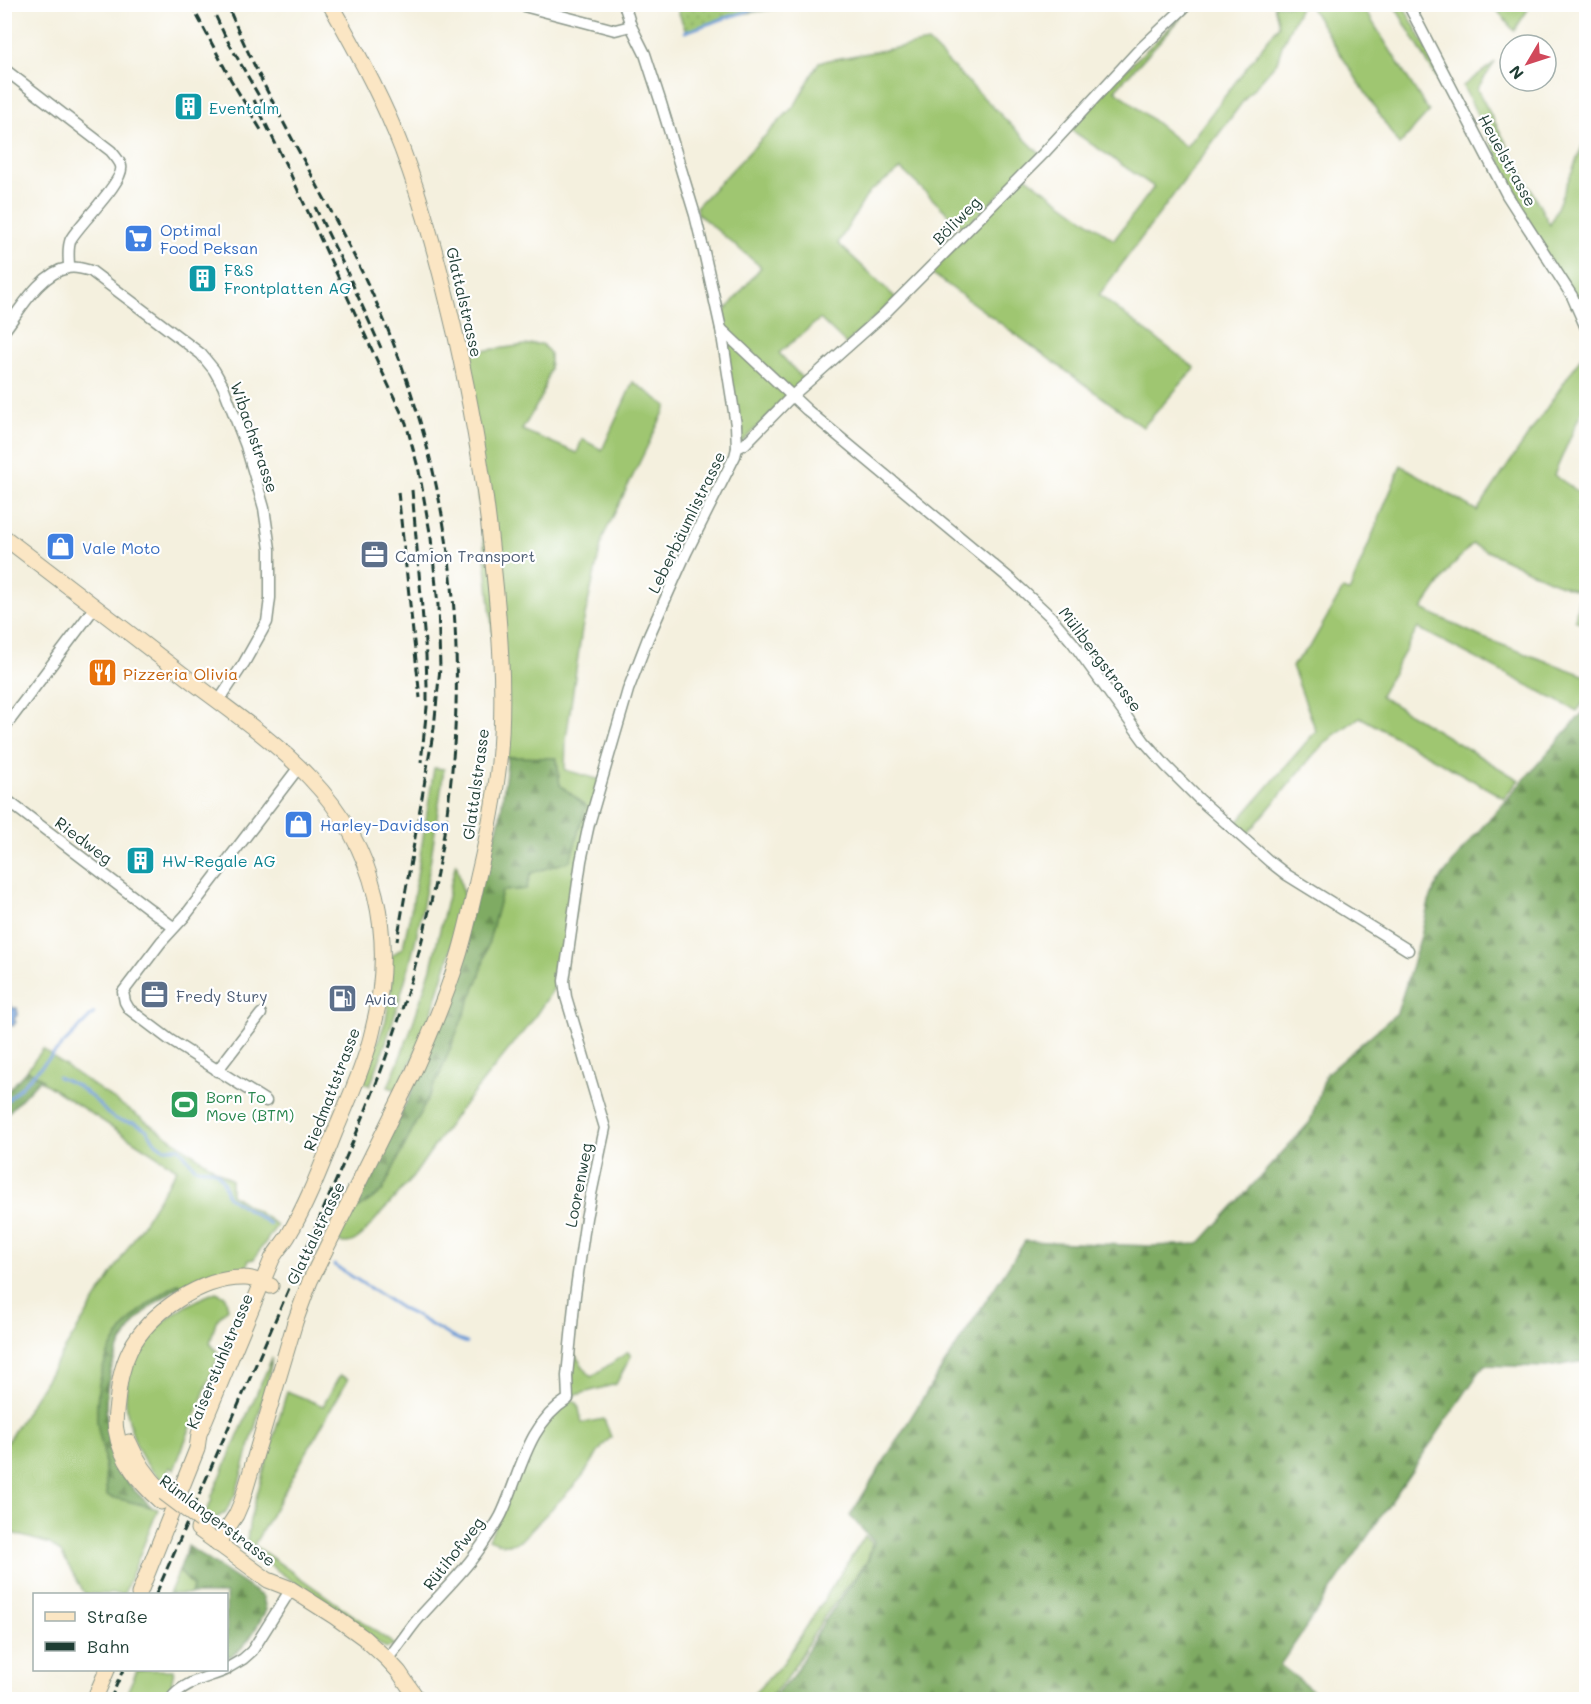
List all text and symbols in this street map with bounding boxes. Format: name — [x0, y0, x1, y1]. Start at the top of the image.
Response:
north arrow — [1498, 33, 1558, 93]
text: N — [1504, 61, 1528, 84]
building icon: Eventalm — [172, 91, 204, 123]
place label: Eventalm — [209, 97, 279, 118]
street label: Heuelstrasse — [1474, 110, 1542, 210]
street label: Böliweg — [927, 191, 985, 249]
place label: Optimal Food Peksan — [160, 219, 258, 258]
supermarket icon: Optimal Food Peksan — [123, 222, 155, 254]
street label: Glattalstrasse — [442, 245, 488, 359]
place label: F&S Frontplatten AG — [224, 259, 351, 298]
building icon: F&S Frontplatten AG — [187, 262, 219, 294]
street label: Wibachstrasse — [226, 379, 284, 495]
street label: Leberbäumlistrasse — [643, 448, 729, 596]
shop icon: Vale Moto — [45, 531, 77, 563]
place label: Vale Moto — [82, 537, 160, 558]
office icon: Camion Transport — [358, 539, 390, 571]
place label: Camion Transport — [395, 545, 536, 566]
street label: Mülibergstrasse — [1055, 602, 1147, 716]
restaurant icon: Pizzeria Olivia — [86, 657, 118, 689]
place label: Pizzeria Olivia — [123, 663, 238, 684]
street label: Glattalstrasse — [457, 727, 493, 841]
shop icon: Harley-Davidson — [283, 808, 315, 840]
street label: Riedweg — [51, 812, 117, 868]
place label: Harley-Davidson — [320, 814, 449, 835]
building icon: HW-Regale AG — [125, 844, 157, 876]
place label: HW-Regale AG — [162, 850, 276, 871]
office icon: Fredy Stury — [139, 979, 171, 1011]
fuel station icon: Avia — [327, 982, 359, 1014]
place label: Fredy Stury — [176, 985, 268, 1006]
place label: Avia — [364, 988, 397, 1009]
street label: Riedmattstrasse — [298, 1024, 364, 1154]
place label: Born To Move (BTM) — [206, 1086, 294, 1125]
sports icon: Born To Move (BTM) — [169, 1089, 201, 1121]
street label: Loorenweg — [560, 1141, 596, 1229]
street label: Glattalstrasse — [281, 1178, 349, 1288]
street label: Kaiserstuhlstrasse — [181, 1290, 257, 1432]
street label: Rümlangerstrasse — [156, 1469, 280, 1571]
street label: Rütihofweg — [418, 1512, 488, 1594]
legend — [33, 1593, 228, 1671]
text: Straße — [87, 1604, 148, 1628]
text: Bahn — [87, 1634, 130, 1658]

